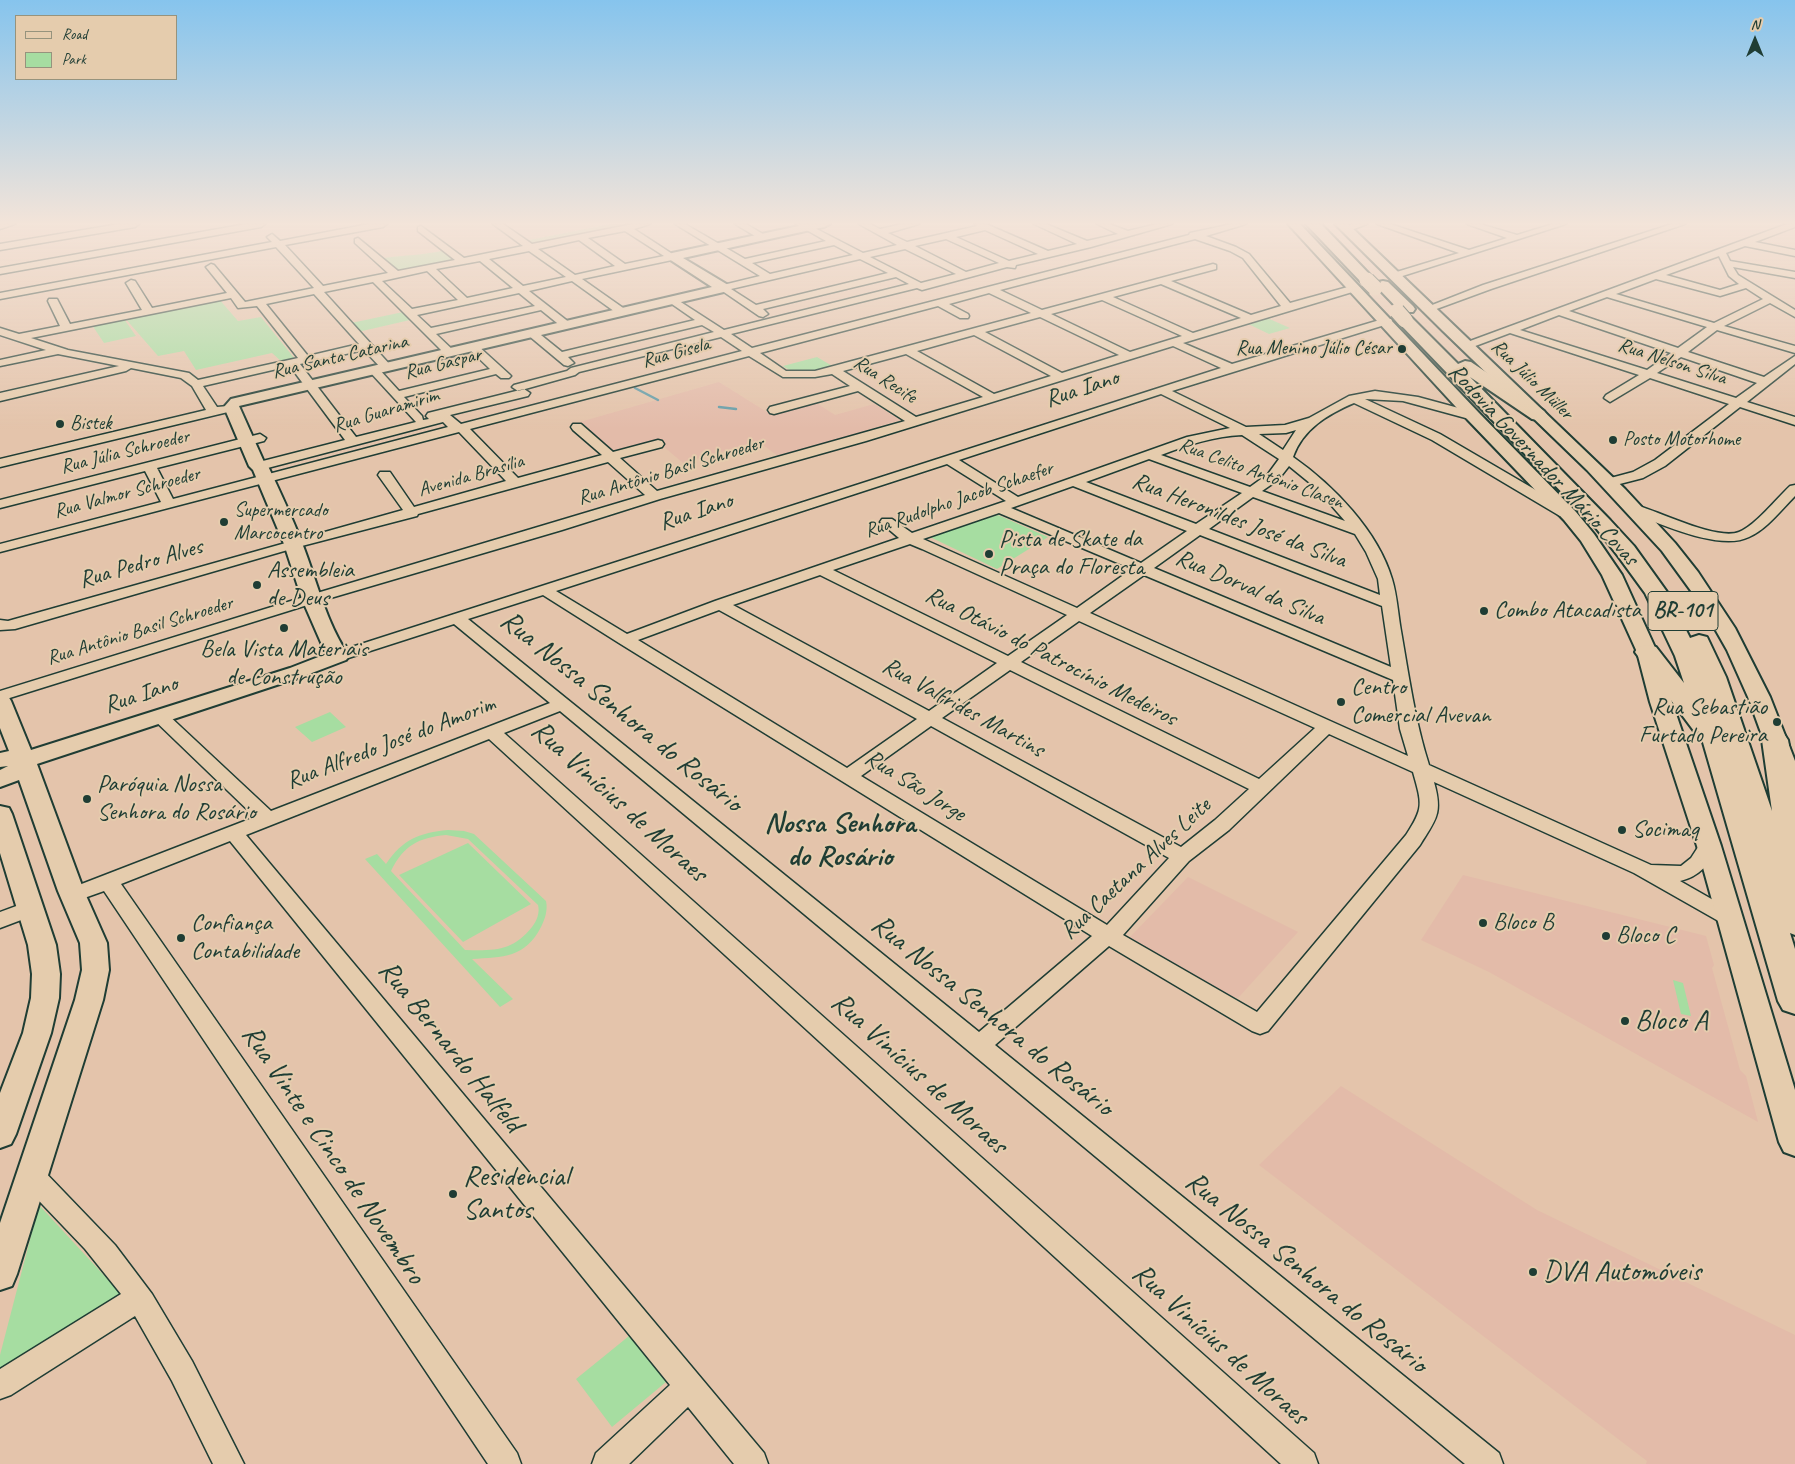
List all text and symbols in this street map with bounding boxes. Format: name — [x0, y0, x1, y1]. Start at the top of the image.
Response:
legend — [15, 15, 178, 80]
north arrow — [1730, 15, 1780, 65]
text: N — [1751, 16, 1759, 33]
text: Road — [62, 25, 87, 44]
text: Park — [62, 50, 86, 69]
street label: Rua Santa Catarina — [270, 330, 410, 384]
street label: Rua Gisela — [640, 332, 712, 374]
street label: Rua Nelson Silva — [1615, 333, 1729, 391]
street label: Rua Júlio Müller — [1486, 335, 1578, 425]
place label: Rua Menino Júlio César — [1236, 337, 1392, 361]
street label: Rua Gaspar — [402, 343, 484, 385]
marker: Rua Menino Júlio César — [1396, 343, 1408, 355]
street label: Rua Recife — [849, 351, 921, 409]
street label: Rodovia Governador Mário Covas — [1442, 358, 1644, 572]
street label: Rua Iano — [1042, 364, 1122, 414]
street label: Rua Guaramirim — [330, 384, 442, 438]
place label: Bistek — [70, 412, 112, 436]
marker: Bistek — [54, 418, 66, 430]
street label: Rua Júlia Schroeder — [58, 424, 192, 480]
place label: Posto Motorhome — [1623, 428, 1740, 452]
street label: Rua Antônio Basil Schroeder — [575, 431, 767, 511]
street label: Rua Celito Antônio Clasen — [1175, 433, 1347, 515]
marker: Posto Motorhome — [1607, 434, 1619, 446]
street label: Avenida Brasília — [415, 449, 527, 503]
street label: Rua Rudolpho Jacob Schaefer — [862, 456, 1056, 544]
street label: Rua Valmor Schroeder — [51, 462, 203, 524]
street label: Rua Heronildes José da Silva — [1128, 467, 1350, 575]
street label: Rua Iano — [656, 487, 736, 537]
place label: Supermercado Marcocentro — [234, 499, 328, 546]
marker: Supermercado Marcocentro — [218, 516, 230, 528]
place label: Pista de Skate da Praça do Floresta — [999, 526, 1144, 582]
street label: Rua Pedro Alves — [76, 533, 206, 595]
street label: Rua Dorval da Silva — [1171, 544, 1329, 632]
marker: Pista de Skate da Praça do Floresta — [983, 548, 995, 560]
place label: Assembleia de Deus — [267, 557, 354, 613]
marker: Assembleia de Deus — [251, 579, 263, 591]
street label: Rua Otávio do Patrocínio Medeiros — [920, 581, 1182, 733]
street label: Rua Antônio Basil Schroeder — [44, 591, 236, 671]
road number: BR-101 — [1648, 592, 1718, 630]
place label: Combo Atacadista — [1494, 597, 1641, 625]
street label: Rua Nossa Senhora do Rosário — [493, 604, 749, 820]
marker: Combo Atacadista — [1478, 605, 1490, 617]
marker: Bela Vista Materiais de Construção — [278, 622, 290, 634]
place label: Bela Vista Materiais de Construção — [200, 636, 368, 692]
street label: Rua Valfrides Martins — [877, 652, 1049, 764]
street label: Rua Iano — [101, 670, 181, 720]
place label: Centro Comercial Avevan — [1351, 674, 1491, 730]
street label: Rua Alfredo José do Amorim — [282, 690, 500, 796]
place label: Rua Sebastião Furtado Pereira — [1639, 694, 1767, 750]
marker: Centro Comercial Avevan — [1335, 696, 1347, 708]
street label: Rua Vinícius de Moraes — [523, 713, 715, 891]
marker: Rua Sebastião Furtado Pereira — [1771, 716, 1783, 728]
street label: Rua São Jorge — [859, 744, 971, 828]
place label: Paróquia Nossa Senhora do Rosário — [97, 771, 256, 827]
street label: Rua Caetana Alves Leite — [1055, 792, 1217, 946]
marker: Paróquia Nossa Senhora do Rosário — [81, 793, 93, 805]
district label: Nossa Senhora do Rosário — [765, 807, 915, 875]
place label: Socimaq — [1632, 816, 1698, 844]
marker: Socimaq — [1616, 824, 1628, 836]
street label: Rua Nossa Senhora do Rosário — [864, 908, 1120, 1124]
place label: Bloco B — [1493, 909, 1553, 937]
place label: Confiança Contabilidade — [191, 910, 299, 966]
marker: Bloco B — [1477, 917, 1489, 929]
place label: Bloco C — [1616, 922, 1675, 950]
marker: Bloco C — [1600, 930, 1612, 942]
marker: Confiança Contabilidade — [175, 932, 187, 944]
street label: Rua Bernardo Halfeld — [370, 954, 530, 1140]
street label: Rua Vinícius de Moraes — [823, 985, 1015, 1163]
place label: Bloco A — [1635, 1004, 1707, 1038]
marker: Bloco A — [1619, 1015, 1631, 1027]
street label: Rua Vinte e Cinco de Novembro — [233, 1019, 433, 1291]
place label: Residencial Santos — [463, 1160, 569, 1228]
street label: Rua Nossa Senhora do Rosário — [1178, 1165, 1434, 1381]
marker: Residencial Santos — [447, 1188, 459, 1200]
place label: DVA Automóveis — [1543, 1255, 1701, 1289]
street label: Rua Vinícius de Moraes — [1124, 1256, 1316, 1434]
marker: DVA Automóveis — [1527, 1266, 1539, 1278]

